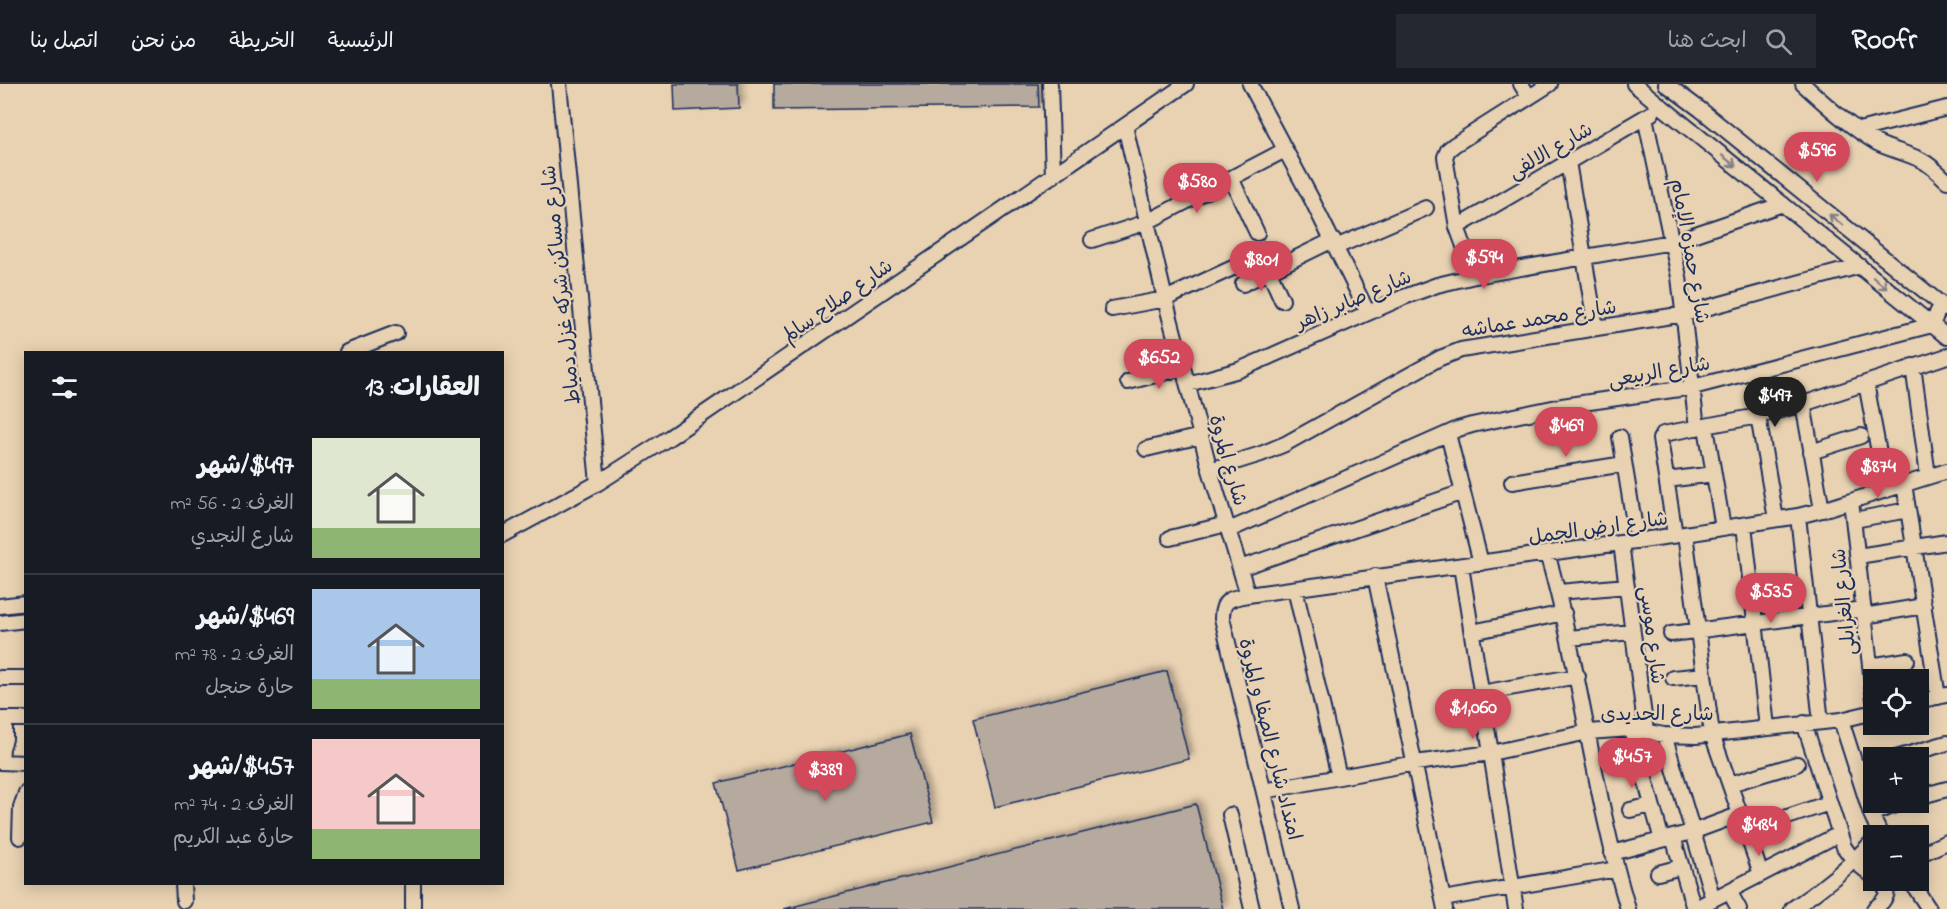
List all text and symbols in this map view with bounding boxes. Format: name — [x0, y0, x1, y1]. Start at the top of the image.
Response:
search box — [1396, 14, 1816, 68]
text: Roofr — [1852, 21, 1917, 62]
icon: search — [1762, 25, 1795, 58]
text: ابحث هنا — [1668, 26, 1747, 58]
text: اتصل بنا — [30, 27, 98, 57]
text: من نحن — [131, 27, 196, 57]
text: الخريطة — [229, 27, 295, 57]
text: الرئيسية — [328, 27, 394, 57]
street label: شارع الالفى — [1504, 116, 1599, 188]
pin: $596 — [1781, 132, 1853, 183]
text: $596 — [1798, 137, 1836, 166]
one-way arrow — [1720, 154, 1736, 167]
street label: شارع مساكن شركه غزل دمياط — [535, 163, 589, 406]
pin: $580 — [1161, 163, 1233, 214]
text: $580 — [1177, 168, 1217, 197]
street label: شارع حمزه الإمام — [1662, 177, 1716, 326]
one-way arrow — [1828, 213, 1844, 226]
pin: $594 — [1448, 239, 1520, 290]
pin: $801 — [1225, 241, 1297, 292]
text: $594 — [1465, 244, 1503, 273]
text: $801 — [1244, 246, 1278, 275]
street label: شارع صلاح سالم — [777, 253, 900, 351]
street label: شارع صابر زاهر — [1290, 264, 1417, 340]
one-way arrow — [1872, 276, 1888, 289]
street label: شارع محمد عماشه — [1460, 294, 1619, 347]
pin: $652 — [1123, 339, 1195, 390]
text: $652 — [1138, 344, 1180, 373]
street label: شارع الربيعى — [1606, 350, 1713, 397]
text: العقارات: 13 — [365, 370, 480, 408]
icon: filters — [48, 371, 81, 404]
pin: $497 — [1739, 377, 1811, 428]
text: $497 — [1758, 382, 1792, 411]
pin: $469 — [1530, 407, 1602, 458]
street label: شارع المروة — [1200, 412, 1253, 510]
text: $469 — [1548, 412, 1584, 441]
text: $497/شهر — [198, 448, 294, 486]
pin: $874 — [1842, 448, 1914, 499]
text: $874 — [1860, 453, 1896, 482]
icon: home — [360, 462, 432, 534]
text: الغرف: 2 · 56 m² — [170, 490, 294, 519]
street label: شارع ارض الجمل — [1527, 505, 1670, 554]
text: شارع النجدي — [191, 523, 294, 552]
street label: شارع الغرابلى — [1825, 547, 1866, 657]
pin: $535 — [1735, 573, 1807, 624]
text: $535 — [1749, 578, 1793, 607]
street label: شارع موسى — [1630, 585, 1671, 686]
text: $469/شهر — [197, 599, 294, 637]
icon: home — [360, 613, 432, 685]
street label: امتداد شارع الصفا و المروة — [1229, 636, 1308, 844]
text: الغرف: 2 · 78 m² — [175, 641, 294, 670]
map controls — [1863, 669, 1929, 891]
button: locate — [1863, 669, 1929, 735]
text: حارة حنجل — [205, 674, 294, 703]
pin: $1,060 — [1424, 689, 1522, 740]
text: $1,060 — [1449, 694, 1497, 723]
street label: شارع الحديدى — [1600, 701, 1714, 730]
pin: $457 — [1596, 738, 1668, 789]
text: $457 — [1612, 743, 1652, 772]
button: + — [1863, 747, 1929, 813]
text: $457/شهر — [191, 749, 294, 787]
pin: $389 — [789, 751, 861, 802]
text: $389 — [808, 756, 842, 785]
icon: home — [360, 763, 432, 835]
text: الغرف: 2 · 74 m² — [174, 791, 294, 820]
pin: $484 — [1723, 806, 1795, 857]
text: $484 — [1741, 811, 1777, 840]
text: حارة عبد الكريم — [173, 824, 294, 853]
button: − — [1863, 825, 1929, 891]

